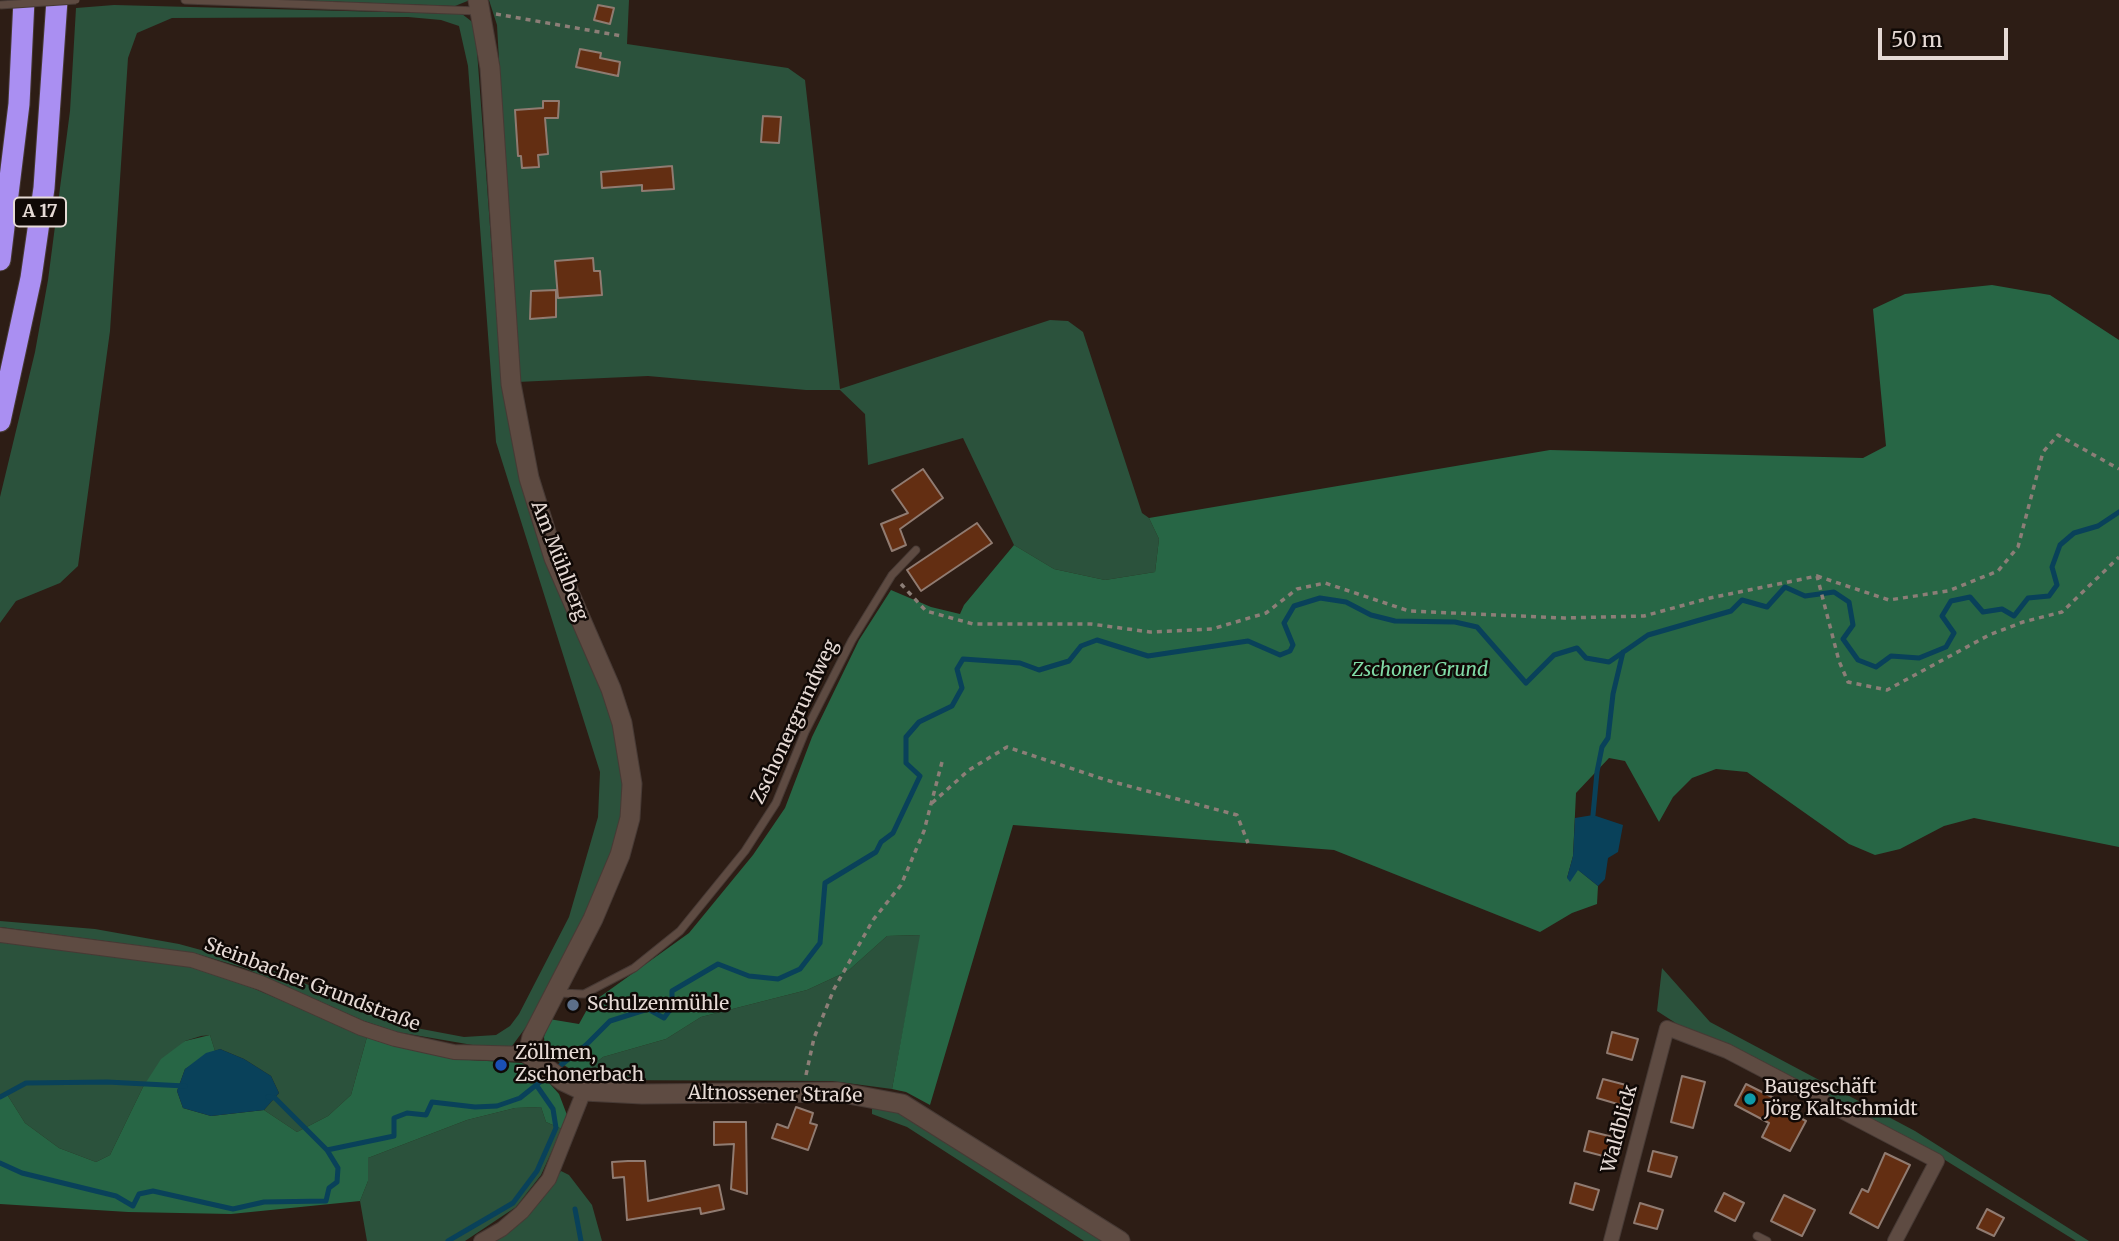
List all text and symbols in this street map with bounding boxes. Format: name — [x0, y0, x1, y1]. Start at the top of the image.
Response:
scale bar — [1881, 14, 2010, 58]
text: 50 m — [1891, 26, 1942, 53]
road number: A 17 — [14, 197, 66, 226]
street label: Am Mühlberg — [526, 498, 592, 624]
street label: Zschonergrundweg — [747, 636, 843, 808]
park label: Zschoner Grund — [1352, 660, 1488, 682]
street label: Steinbacher Grundstraße — [201, 933, 423, 1037]
place label: Schulzenmühle — [587, 994, 729, 1016]
marker: Schulzenmühle — [565, 997, 581, 1013]
place label: Zöllmen, Zschonerbach — [515, 1043, 644, 1087]
marker: Zöllmen, Zschonerbach — [493, 1057, 509, 1073]
place label: Baugeschäft Jörg Kaltschmidt — [1764, 1077, 1918, 1121]
street label: Altnossener Straße — [688, 1082, 862, 1108]
street label: Waldblick — [1597, 1082, 1643, 1176]
marker: Baugeschäft Jörg Kaltschmidt — [1742, 1091, 1758, 1107]

